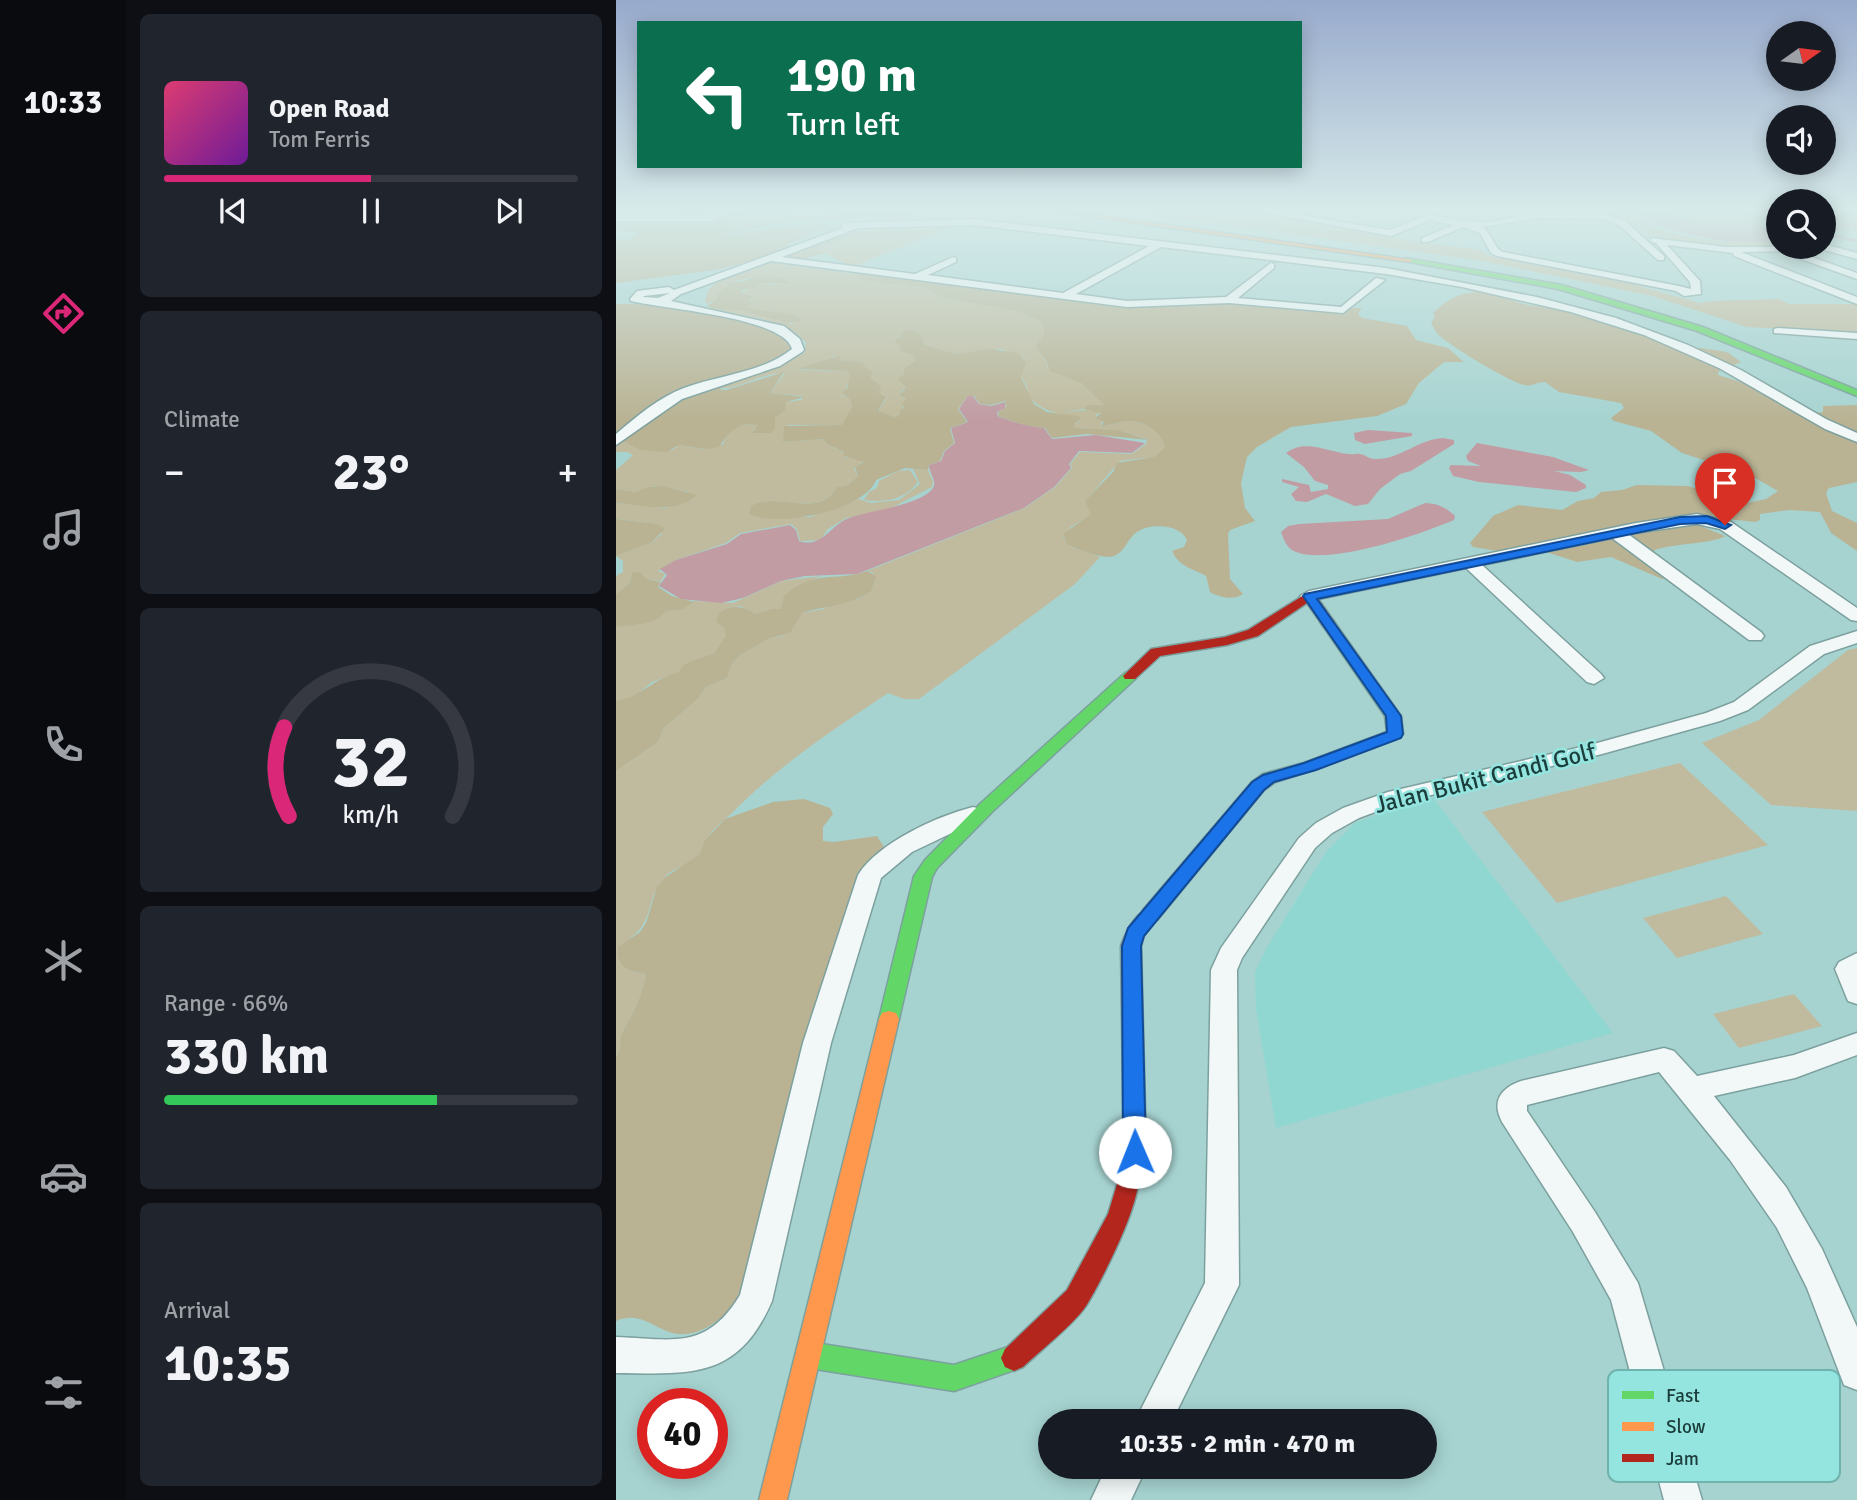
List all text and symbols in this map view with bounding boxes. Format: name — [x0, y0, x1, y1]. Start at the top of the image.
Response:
north arrow — [1766, 21, 1836, 91]
map controls — [1766, 21, 1836, 259]
text: 190 m — [787, 45, 917, 105]
icon: left — [672, 49, 763, 140]
text: 10:33 — [24, 83, 102, 122]
text: Open Road — [269, 93, 390, 125]
text: Turn left — [787, 105, 900, 144]
button: sound — [1766, 105, 1836, 175]
text: Tom Ferris — [269, 125, 370, 154]
button: search — [1766, 189, 1836, 259]
icon: previous — [214, 192, 252, 230]
icon: pause — [352, 192, 390, 230]
icon: next — [490, 192, 528, 230]
icon: directions — [39, 289, 88, 338]
text: Climate — [164, 405, 240, 434]
text: 23° — [333, 440, 409, 504]
text: − — [164, 449, 185, 496]
text: + — [557, 449, 578, 496]
pin — [1695, 453, 1755, 525]
icon: arrive — [1706, 464, 1744, 502]
icon: music — [39, 505, 88, 554]
text: 32 — [332, 718, 410, 807]
icon: phone — [39, 720, 88, 769]
street label: Jalan Bukit Candi Golf — [1372, 736, 1599, 820]
text: km/h — [343, 799, 399, 830]
icon: climate — [39, 936, 88, 985]
text: Range · 66% — [164, 989, 288, 1018]
text: 330 km — [164, 1024, 329, 1088]
position arrow — [1098, 1115, 1172, 1189]
icon: car — [39, 1152, 88, 1201]
text: Arrival — [164, 1296, 230, 1325]
text: 10:35 — [164, 1331, 292, 1395]
icon: filters — [39, 1368, 88, 1417]
legend — [1608, 1370, 1840, 1482]
text: Fast — [1666, 1384, 1700, 1408]
speed limit sign: 40 — [637, 1388, 728, 1479]
text: Slow — [1666, 1415, 1706, 1439]
text: 10:35 · 2 min · 470 m — [1120, 1428, 1355, 1460]
text: Jam — [1666, 1447, 1699, 1471]

